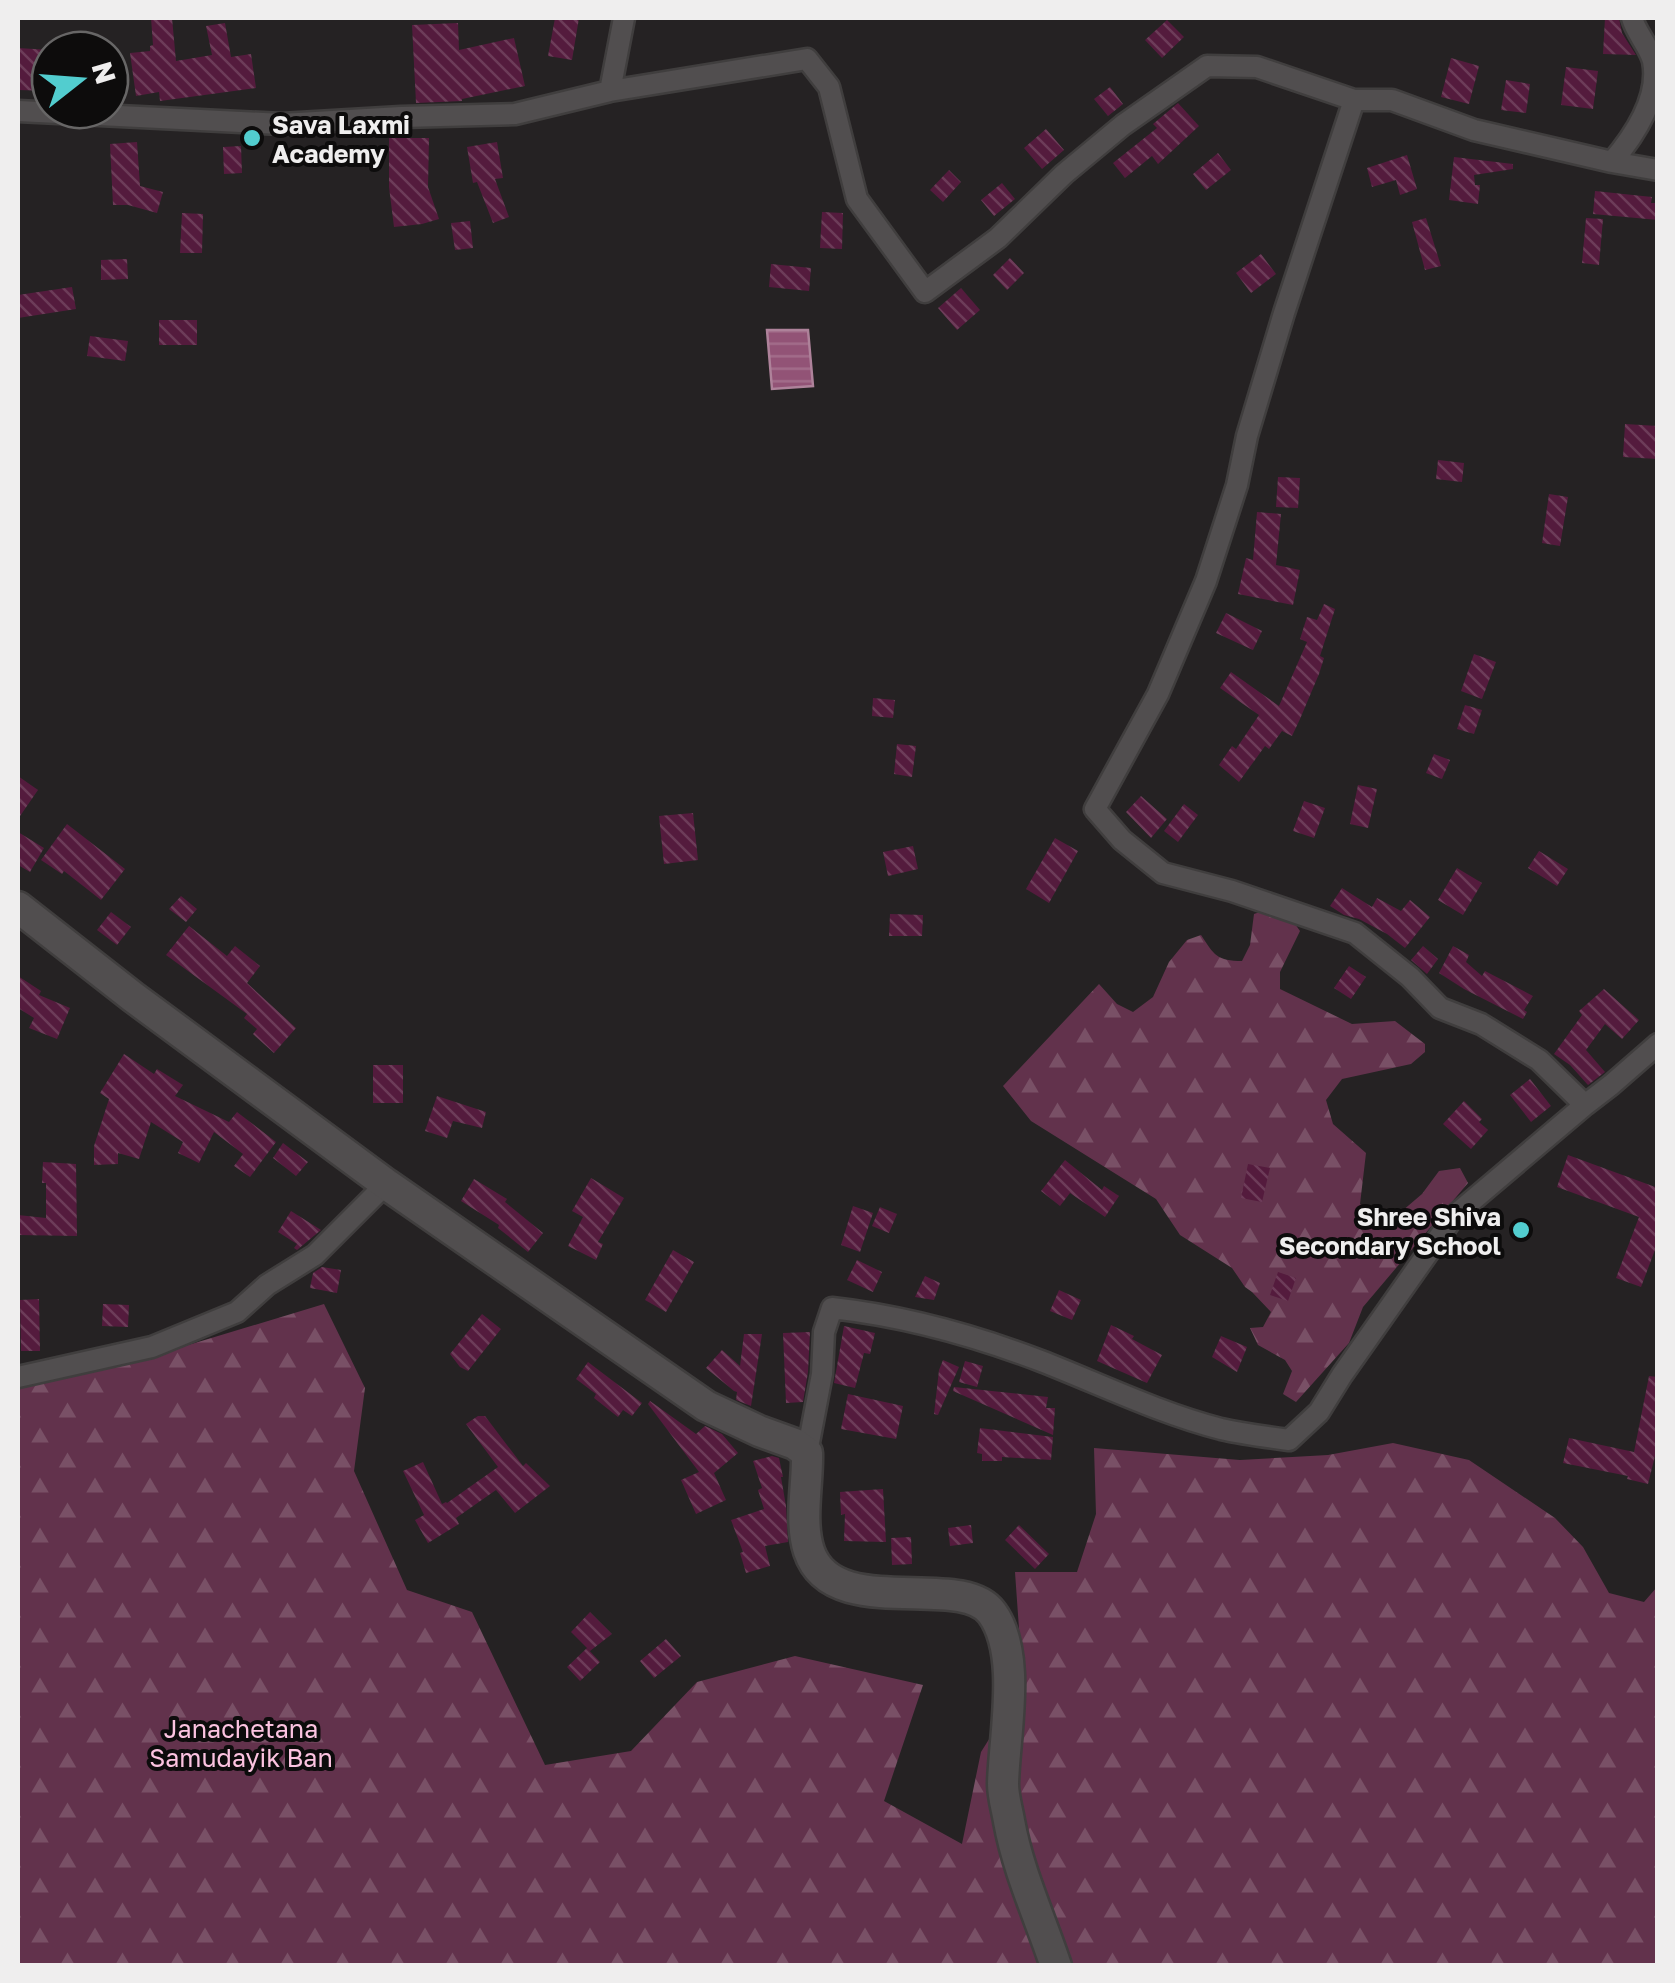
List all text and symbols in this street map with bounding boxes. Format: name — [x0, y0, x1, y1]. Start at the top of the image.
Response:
north arrow — [30, 30, 130, 130]
text: N — [85, 58, 123, 88]
place label: Sava Laxmi Academy — [272, 109, 410, 169]
marker: Sava Laxmi Academy — [241, 127, 263, 149]
place label: Shree Shiva Secondary School — [1279, 1201, 1501, 1261]
marker: Shree Shiva Secondary School — [1510, 1219, 1532, 1241]
park label: Janachetana Samudayik Ban — [149, 1713, 333, 1773]

